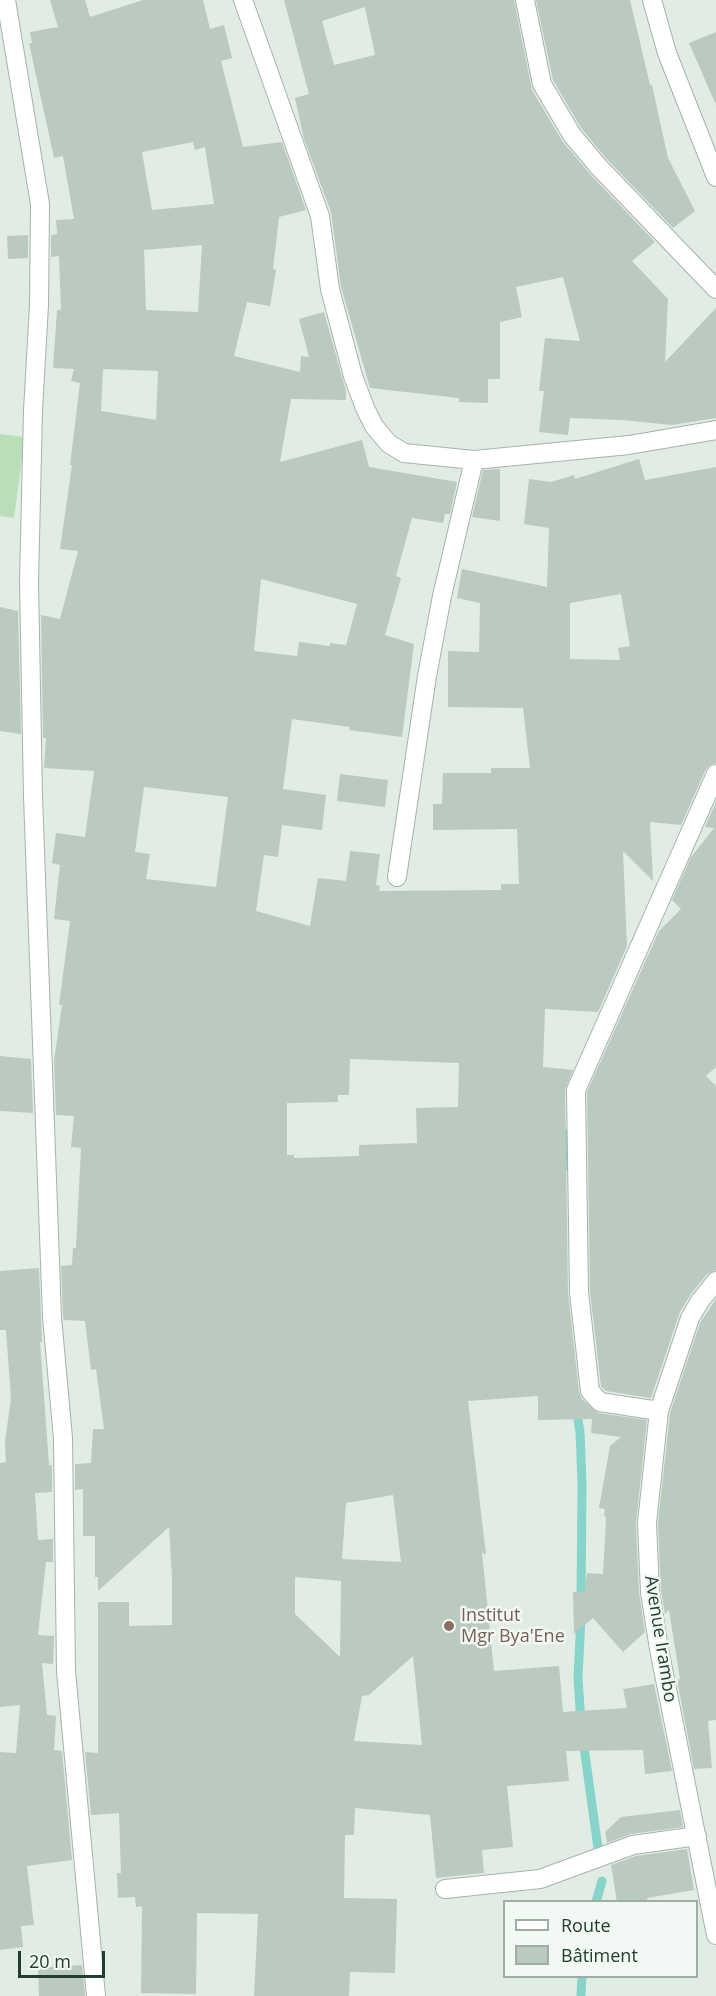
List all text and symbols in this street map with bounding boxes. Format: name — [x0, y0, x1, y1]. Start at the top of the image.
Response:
street label: Avenue Irambo — [639, 1574, 681, 1704]
place label: Institut Mgr Bya'Ene — [461, 1605, 565, 1648]
marker: Institut Mgr Bya'Ene — [442, 1619, 456, 1633]
legend — [503, 1900, 698, 1978]
text: Route — [561, 1913, 611, 1937]
scale bar — [21, 1939, 108, 1977]
text: Bâtiment — [561, 1943, 638, 1967]
text: 20 m — [29, 1949, 71, 1973]

